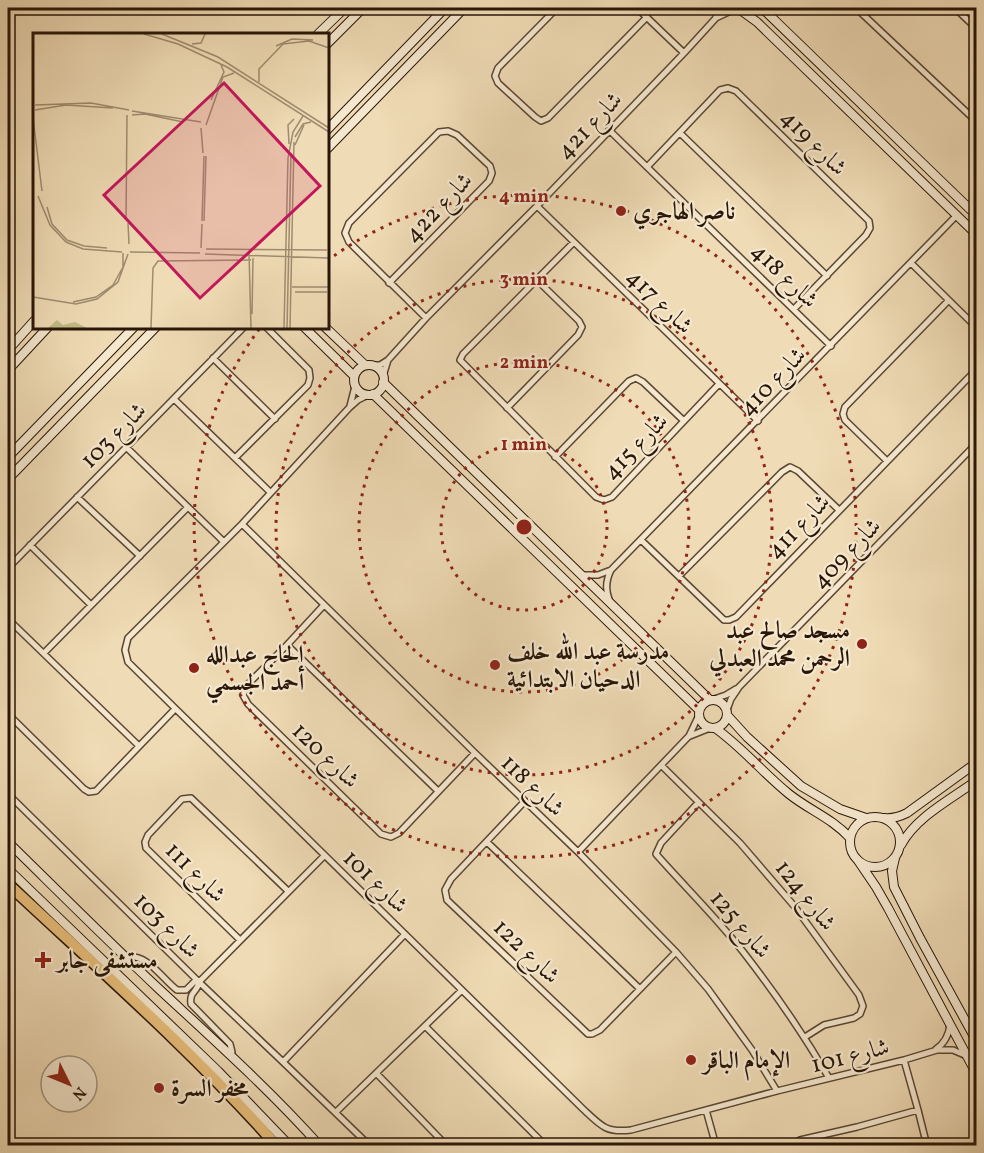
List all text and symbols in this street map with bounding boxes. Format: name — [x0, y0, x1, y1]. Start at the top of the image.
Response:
inset map — [33, 33, 328, 328]
street label: شارع 421 — [549, 85, 632, 169]
street label: شارع 419 — [771, 102, 854, 185]
street label: شارع 422 — [397, 165, 482, 252]
text: 4 min — [499, 185, 549, 210]
place label: ناصر الهاجري — [633, 196, 735, 230]
marker: ناصر الهاجري — [614, 204, 628, 218]
street label: شارع 418 — [742, 236, 825, 318]
street label: شارع 417 — [617, 262, 700, 344]
text: 3 min — [500, 268, 548, 293]
street label: شارع 410 — [732, 340, 816, 425]
text: 2 min — [500, 351, 548, 376]
street label: شارع 103 — [73, 395, 156, 478]
street label: شارع 415 — [596, 406, 678, 489]
text: 1 min — [501, 433, 547, 458]
street label: شارع 411 — [760, 487, 840, 568]
street label: شارع 409 — [805, 511, 891, 598]
centre of rings — [514, 517, 534, 537]
place label: مسجد صالح عبد الرحمن محمد العبدلي — [708, 615, 850, 677]
place label: مدرسة عبد الله خلف الدحيان الابتدائية — [507, 632, 669, 698]
marker: مسجد صالح عبد الرحمن محمد العبدلي — [855, 637, 869, 651]
place label: الحاج عبدالله أحمد الجسمي — [206, 639, 305, 704]
marker: مدرسة عبد الله خلف الدحيان الابتدائية — [488, 658, 502, 672]
marker: الحاج عبدالله أحمد الجسمي — [187, 661, 201, 675]
street label: شارع 120 — [282, 715, 366, 798]
street label: شارع 118 — [491, 747, 571, 826]
street label: شارع 111 — [156, 835, 233, 912]
street label: شارع 101 — [334, 843, 415, 923]
street label: شارع 124 — [765, 853, 843, 940]
street label: شارع 125 — [700, 884, 778, 968]
street label: شارع 103 — [124, 885, 207, 968]
street label: شارع 122 — [484, 912, 567, 994]
place label: مستشفى جابر — [54, 945, 158, 979]
marker: مستشفى جابر — [34, 951, 52, 969]
street label: شارع 101 — [808, 1031, 893, 1084]
place label: الإمام الباقر — [700, 1045, 790, 1081]
marker: الإمام الباقر — [684, 1053, 698, 1067]
north arrow — [39, 1054, 99, 1114]
place label: مخفر السرة — [171, 1073, 249, 1107]
text: N — [66, 1081, 91, 1105]
marker: مخفر السرة — [152, 1081, 166, 1095]

